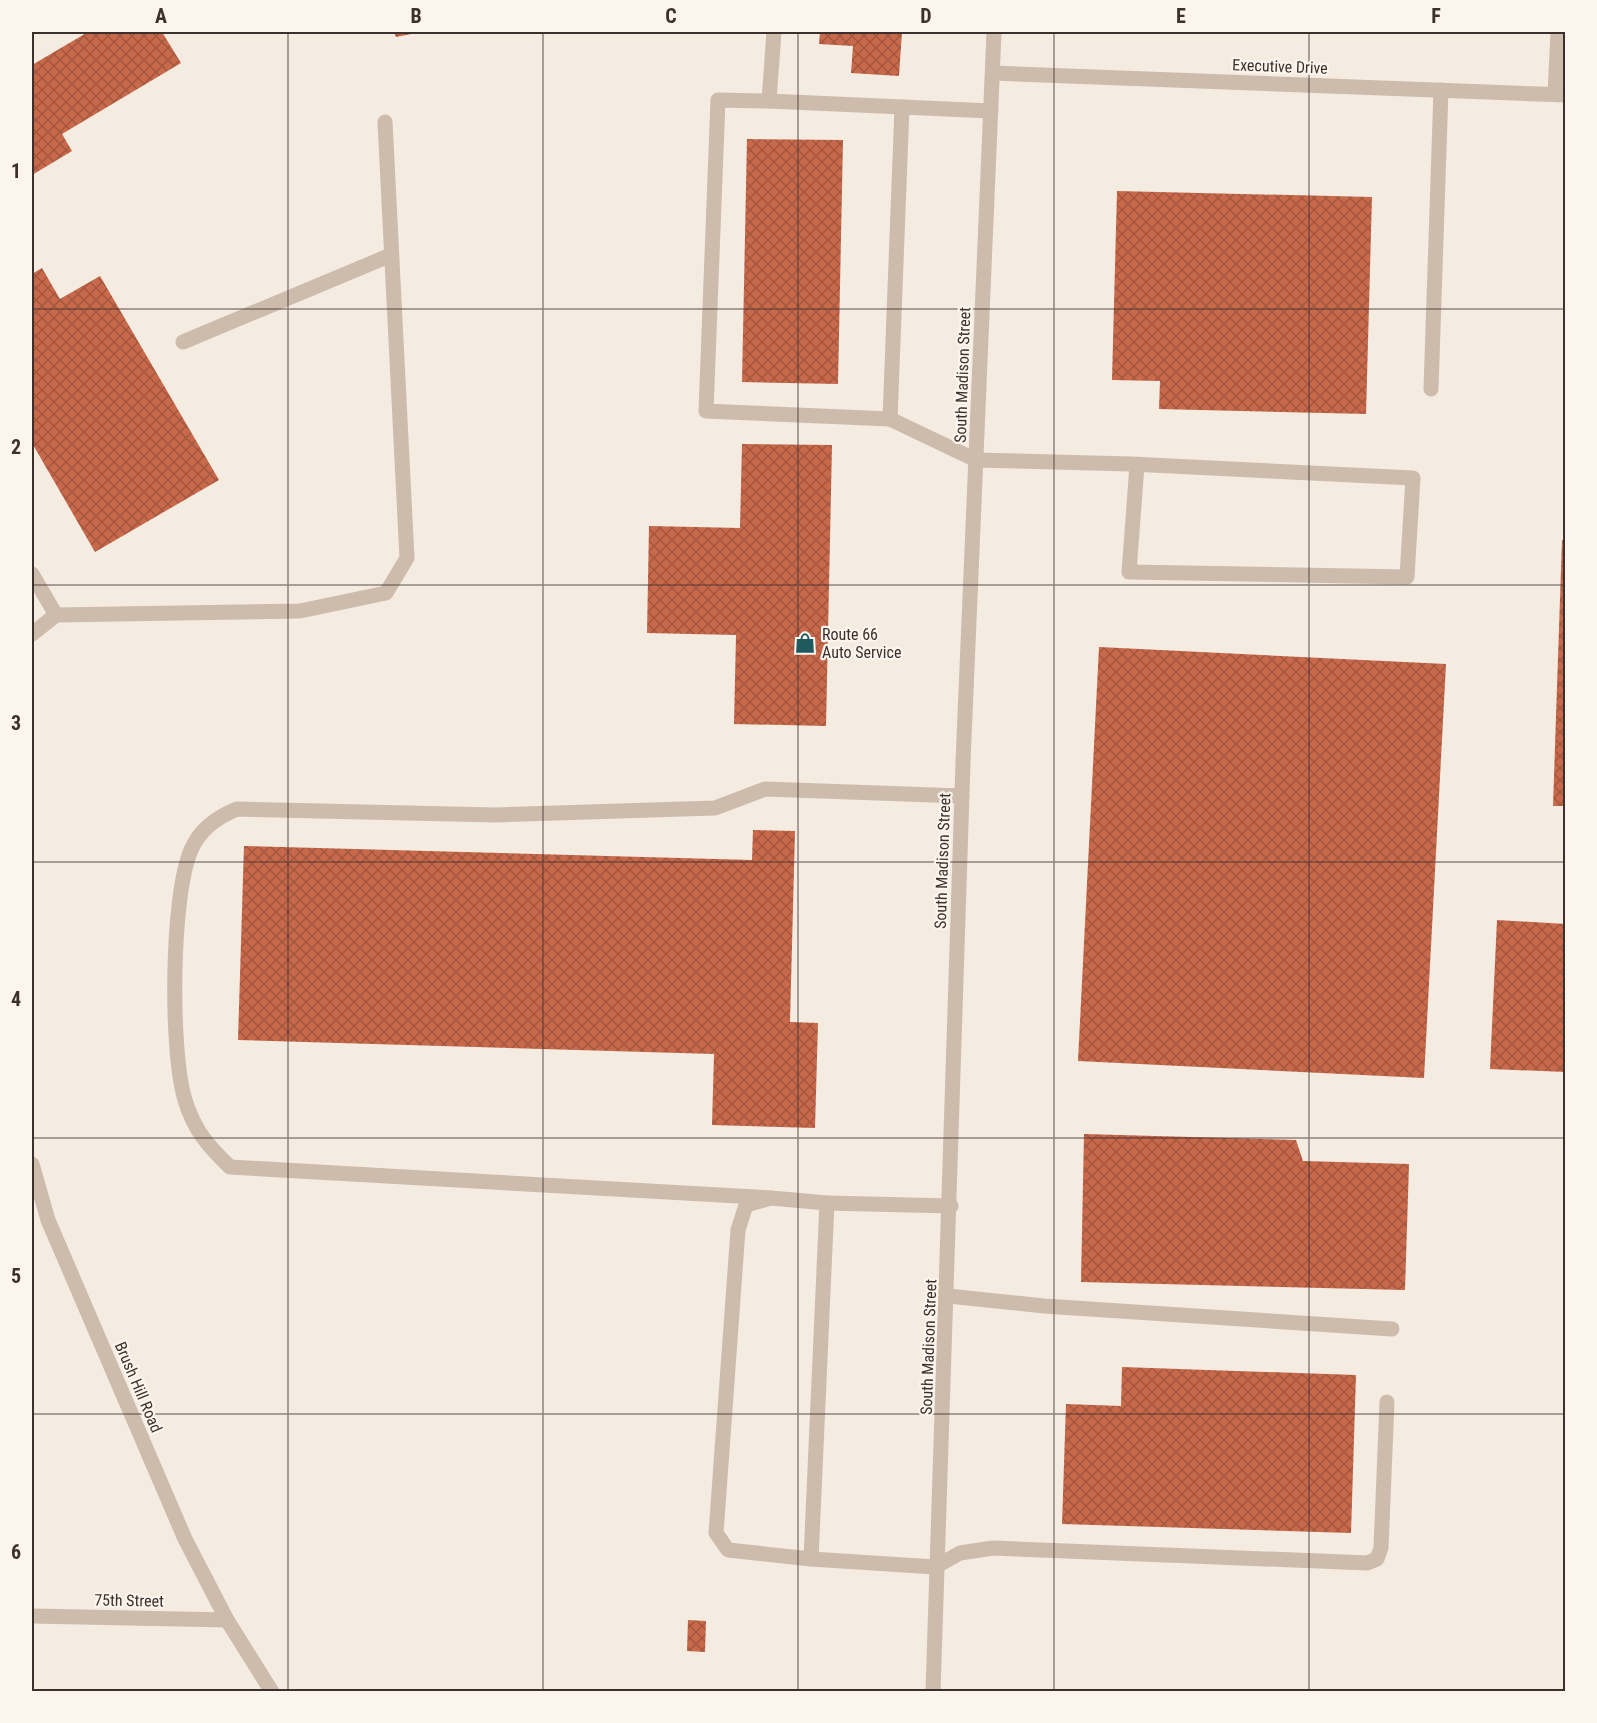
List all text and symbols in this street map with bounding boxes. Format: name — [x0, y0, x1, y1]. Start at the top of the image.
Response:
text: A — [155, 4, 167, 28]
text: B — [410, 4, 422, 28]
text: C — [665, 4, 677, 28]
text: D — [920, 4, 932, 28]
text: E — [1176, 4, 1186, 28]
text: F — [1431, 4, 1441, 28]
street label: Executive Drive — [1232, 55, 1328, 78]
text: 1 — [11, 159, 21, 183]
street label: South Madison Street — [951, 307, 974, 443]
text: 2 — [11, 435, 21, 459]
place label: Route 66 Auto Service — [822, 625, 901, 662]
shop icon: Route 66 Auto Service — [793, 631, 817, 655]
text: 3 — [11, 711, 21, 735]
street label: South Madison Street — [931, 793, 954, 929]
text: 4 — [11, 987, 21, 1011]
text: 5 — [11, 1264, 21, 1288]
street label: South Madison Street — [917, 1279, 940, 1415]
street label: Brush Hill Road — [111, 1339, 166, 1435]
text: 6 — [11, 1540, 21, 1564]
street label: 75th Street — [94, 1590, 164, 1611]

